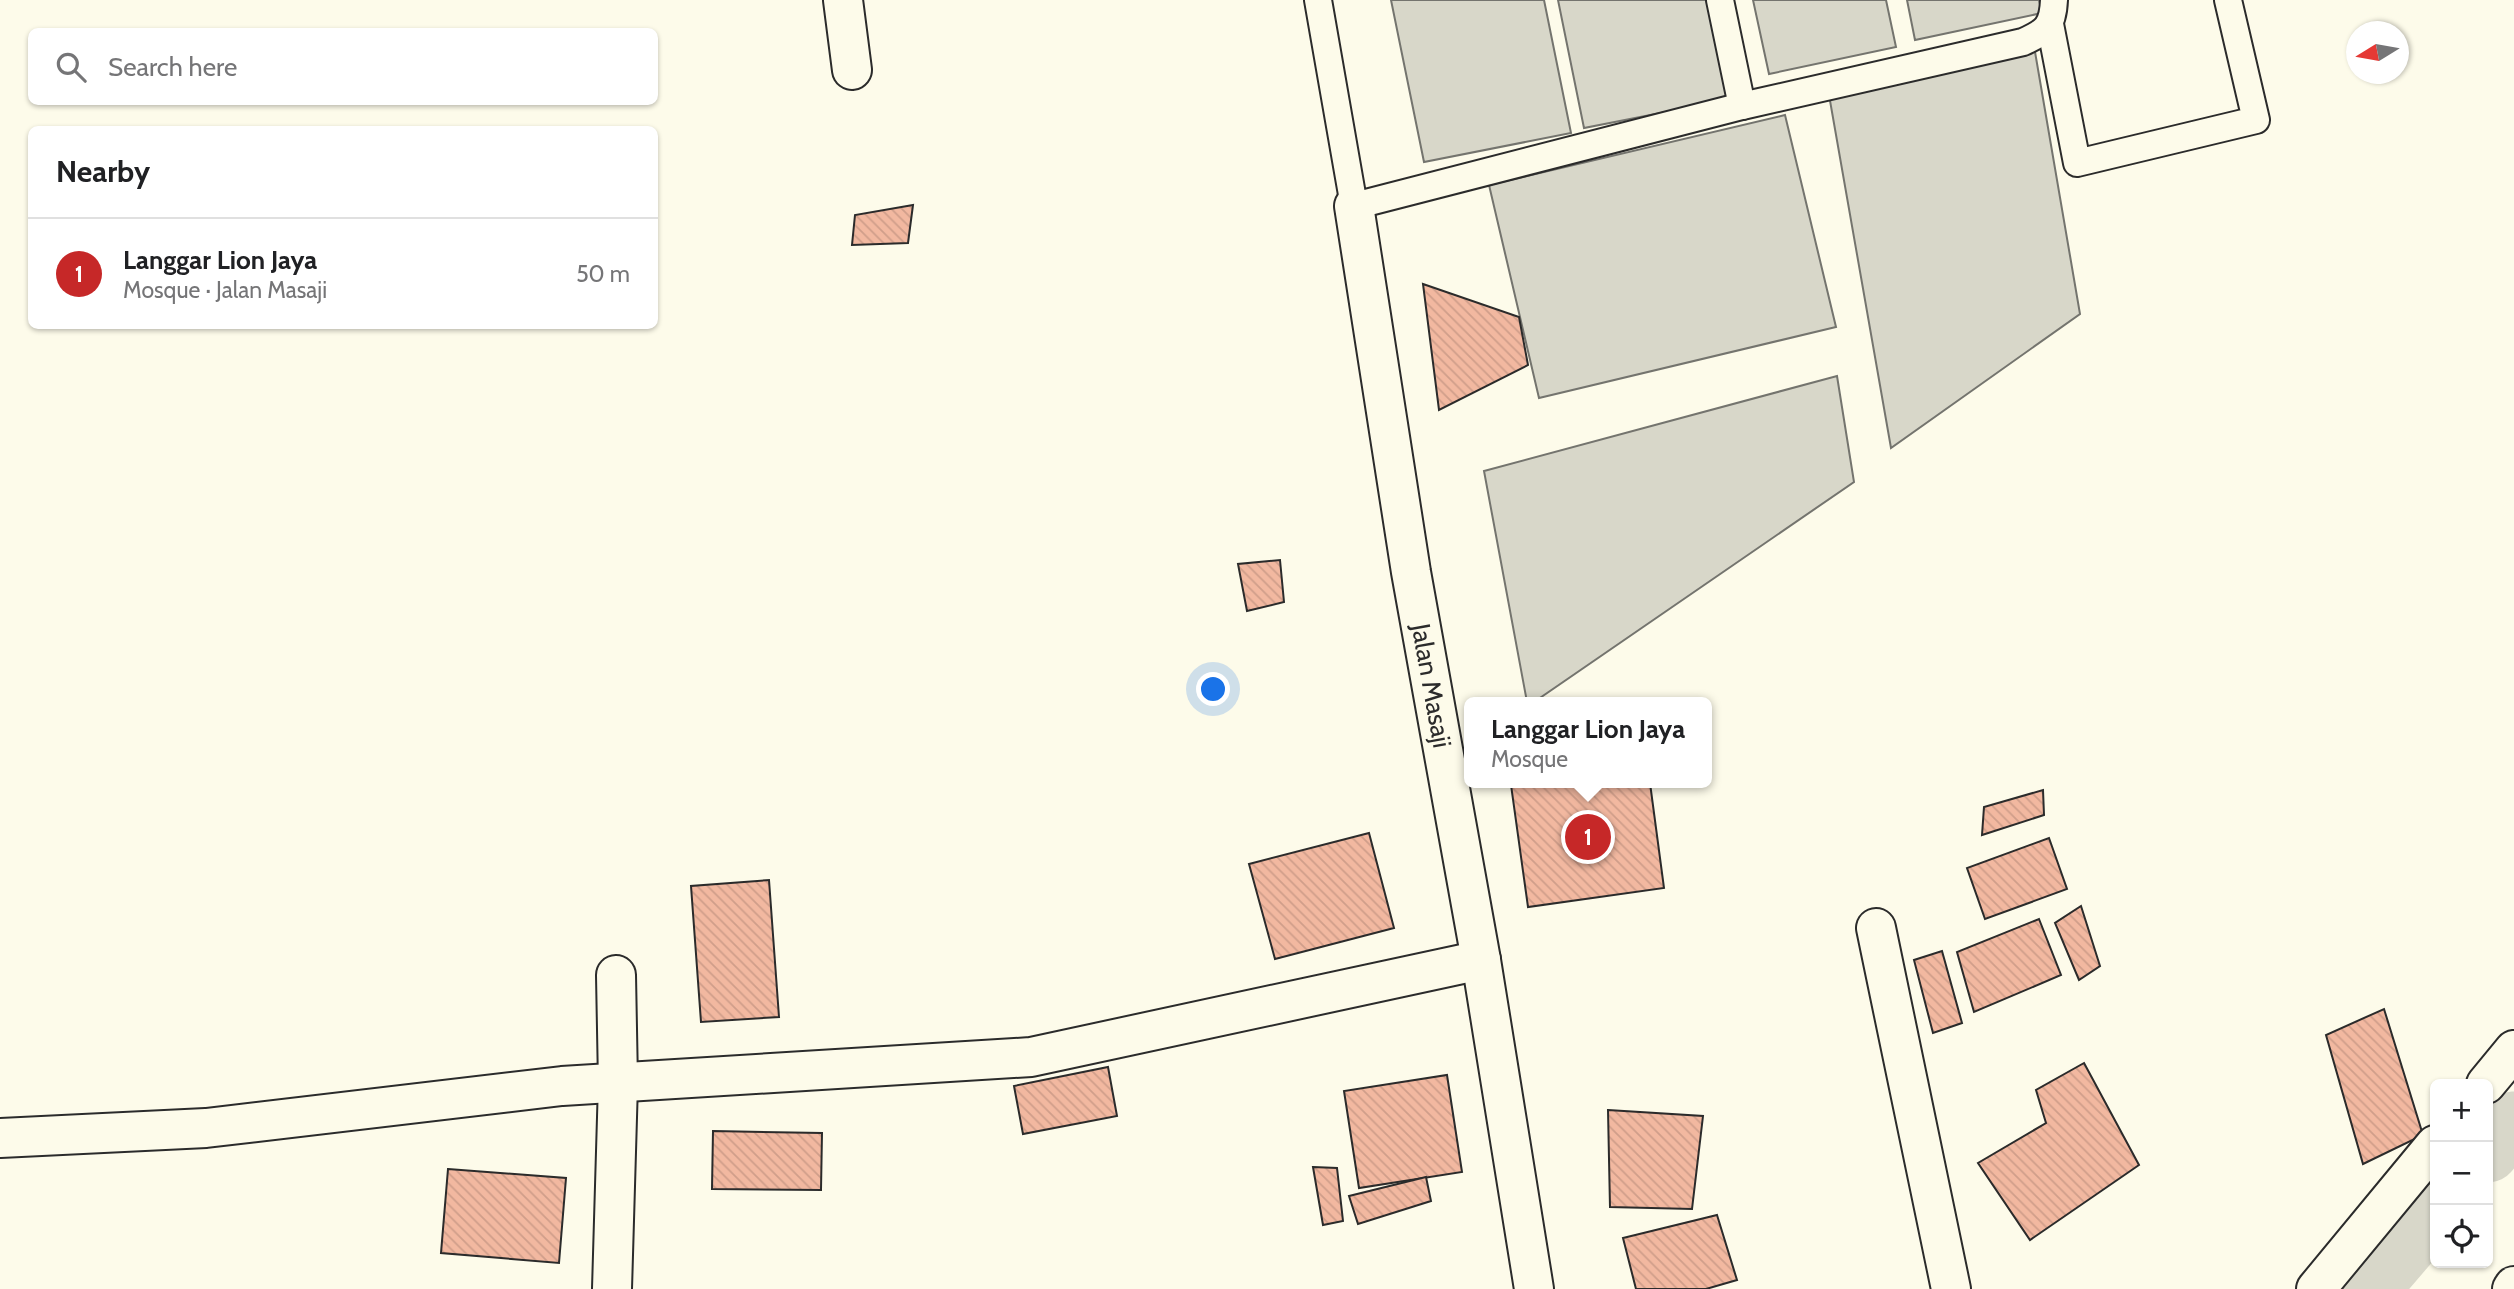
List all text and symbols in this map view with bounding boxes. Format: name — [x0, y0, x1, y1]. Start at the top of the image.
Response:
north arrow — [2346, 21, 2409, 84]
search box — [28, 28, 658, 105]
icon: search — [52, 48, 90, 86]
text: Search here — [108, 51, 237, 83]
text: Nearby — [56, 153, 150, 190]
text: Langgar Lion Jaya — [123, 244, 317, 276]
text: 1 — [75, 260, 83, 288]
text: 50 m — [576, 260, 630, 288]
text: Mosque · Jalan Masaji — [123, 276, 327, 304]
street label: Jalan Masaji — [1404, 620, 1458, 750]
your location — [1196, 672, 1230, 706]
popup — [1464, 697, 1712, 788]
text: Langgar Lion Jaya — [1491, 713, 1685, 745]
text: Mosque — [1491, 745, 1568, 773]
pin: 1 — [1565, 811, 1611, 863]
map controls — [2430, 1079, 2493, 1268]
button: + — [2430, 1079, 2493, 1142]
button: − — [2430, 1142, 2493, 1205]
button: locate — [2430, 1205, 2493, 1268]

